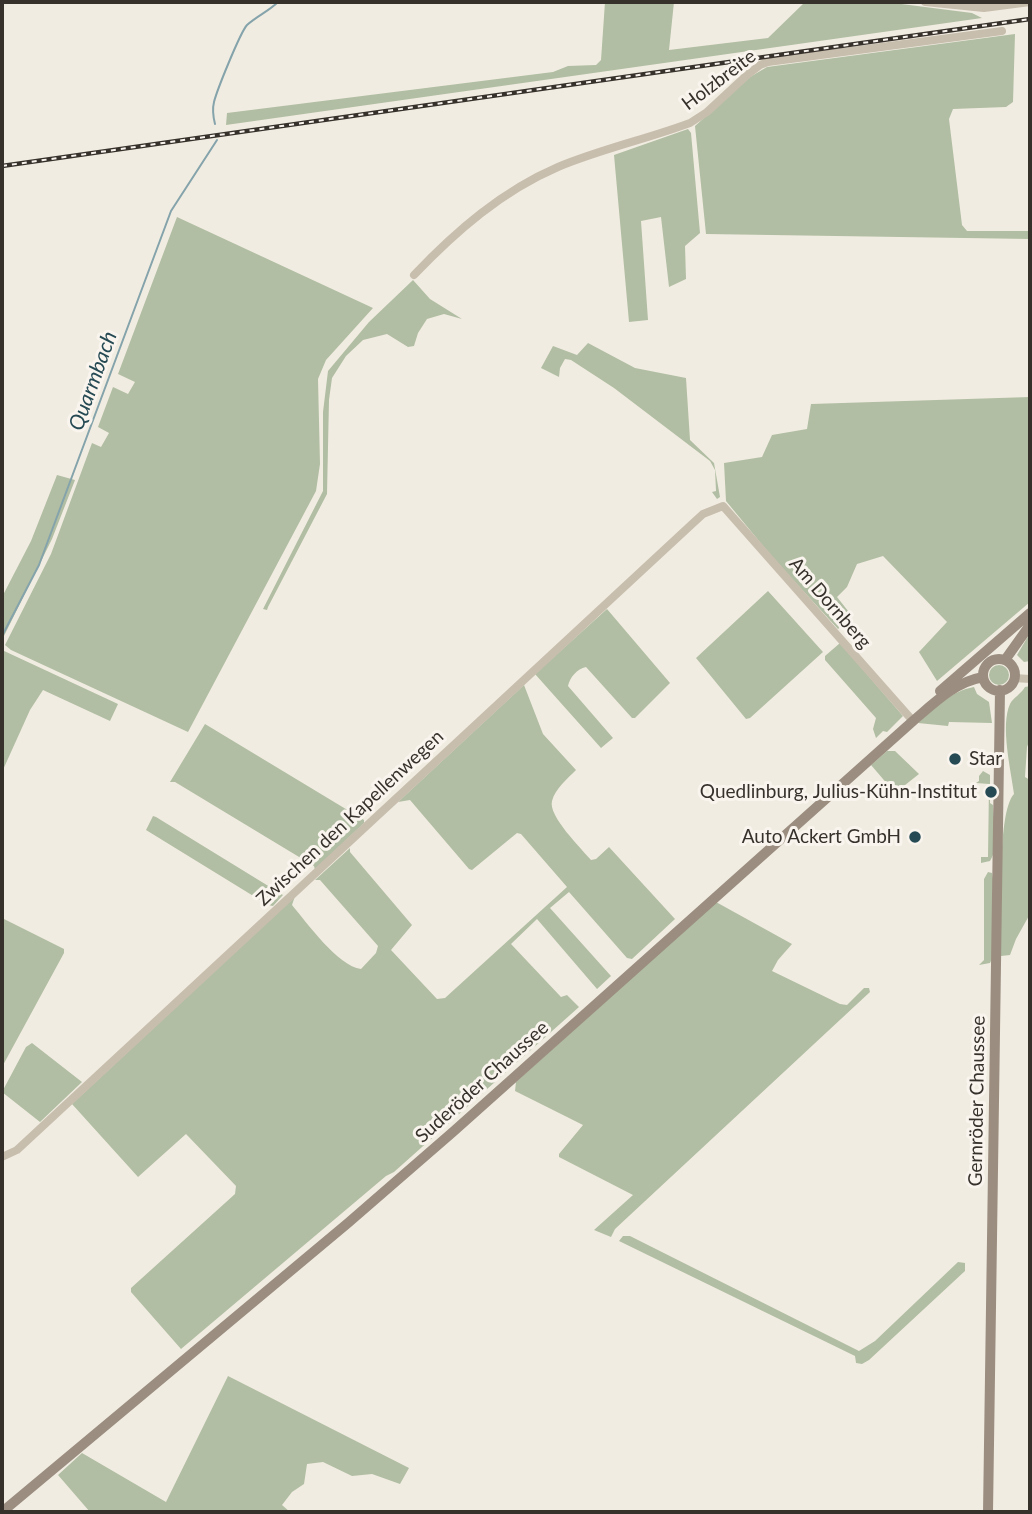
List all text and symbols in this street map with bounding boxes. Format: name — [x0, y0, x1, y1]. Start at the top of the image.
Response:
street label: Holzbreite — [678, 45, 760, 115]
water label: Quarmbach — [63, 328, 123, 434]
street label: Am Dornberg — [784, 553, 876, 653]
street label: Zwischen den Kapellenwegen — [252, 725, 448, 911]
place label: Star — [969, 748, 1002, 770]
marker: Star — [947, 751, 963, 767]
place label: Quedlinburg, Julius-Kühn-Institut — [700, 781, 977, 803]
marker: Quedlinburg, Julius-Kühn-Institut — [983, 784, 999, 800]
place label: Auto Ackert GmbH — [742, 826, 901, 848]
marker: Auto Ackert GmbH — [907, 829, 923, 845]
street label: Gernröder Chaussee — [964, 1015, 990, 1187]
street label: Suderöder Chaussee — [411, 1016, 553, 1148]

